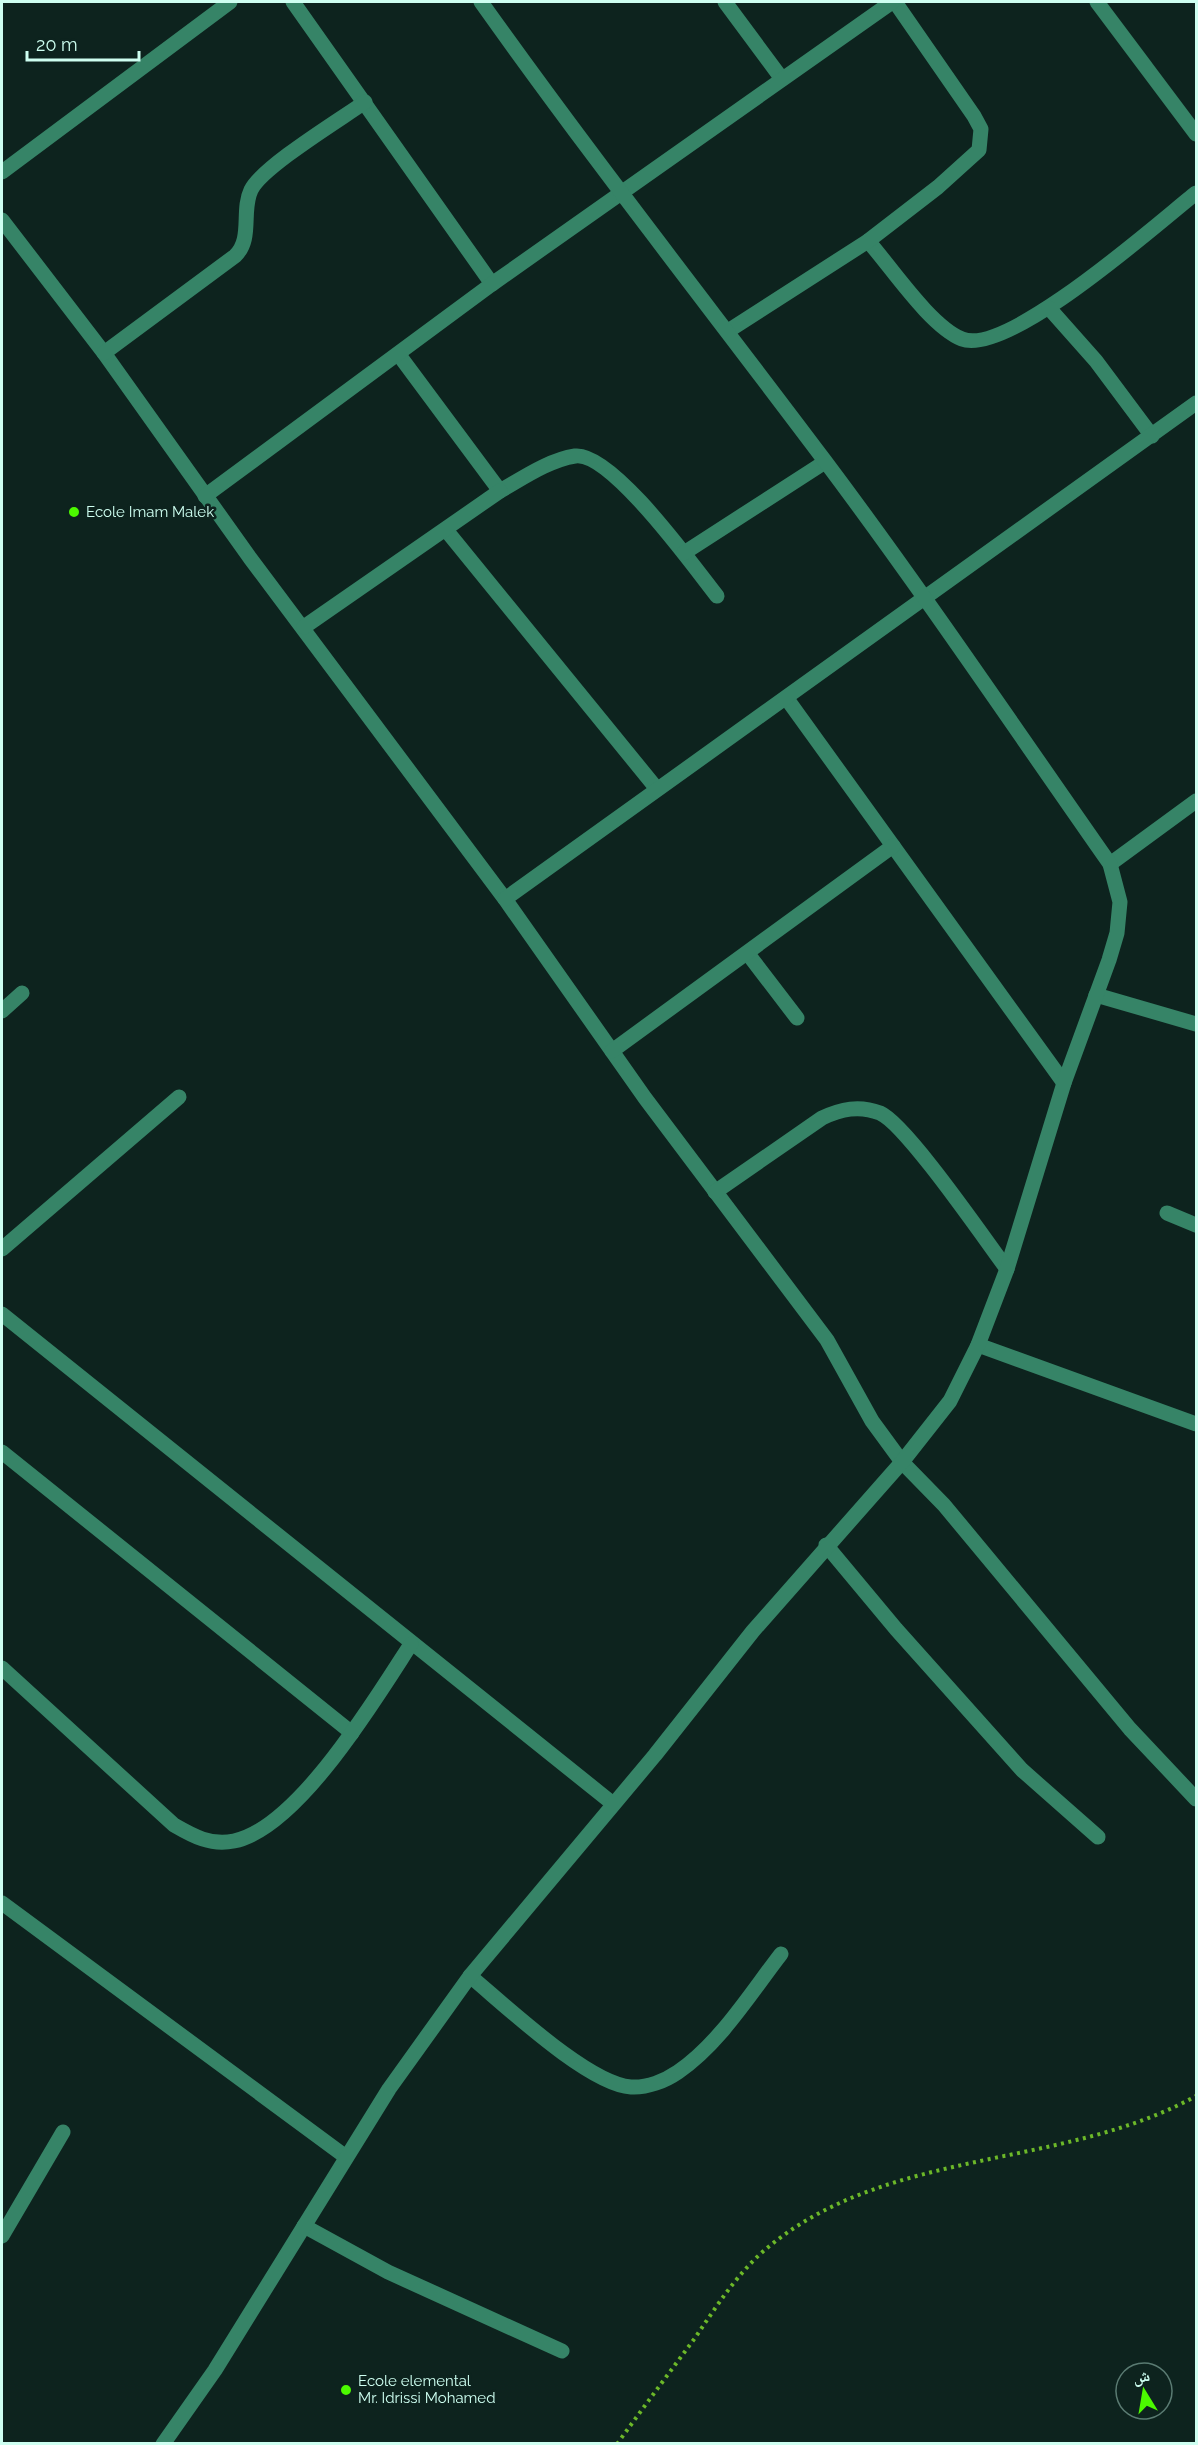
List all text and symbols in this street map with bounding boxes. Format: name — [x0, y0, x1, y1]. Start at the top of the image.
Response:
scale bar — [27, 24, 140, 62]
text: 20 m — [36, 34, 78, 55]
place label: Ecole Imam Malek — [86, 503, 214, 521]
marker: Ecole Imam Malek — [67, 505, 81, 519]
north arrow — [1114, 2361, 1174, 2421]
text: ش — [1131, 2366, 1151, 2388]
place label: Ecole elemental Mr. Idrissi Mohamed — [358, 2372, 495, 2407]
marker: Ecole elemental Mr. Idrissi Mohamed — [339, 2383, 353, 2397]

